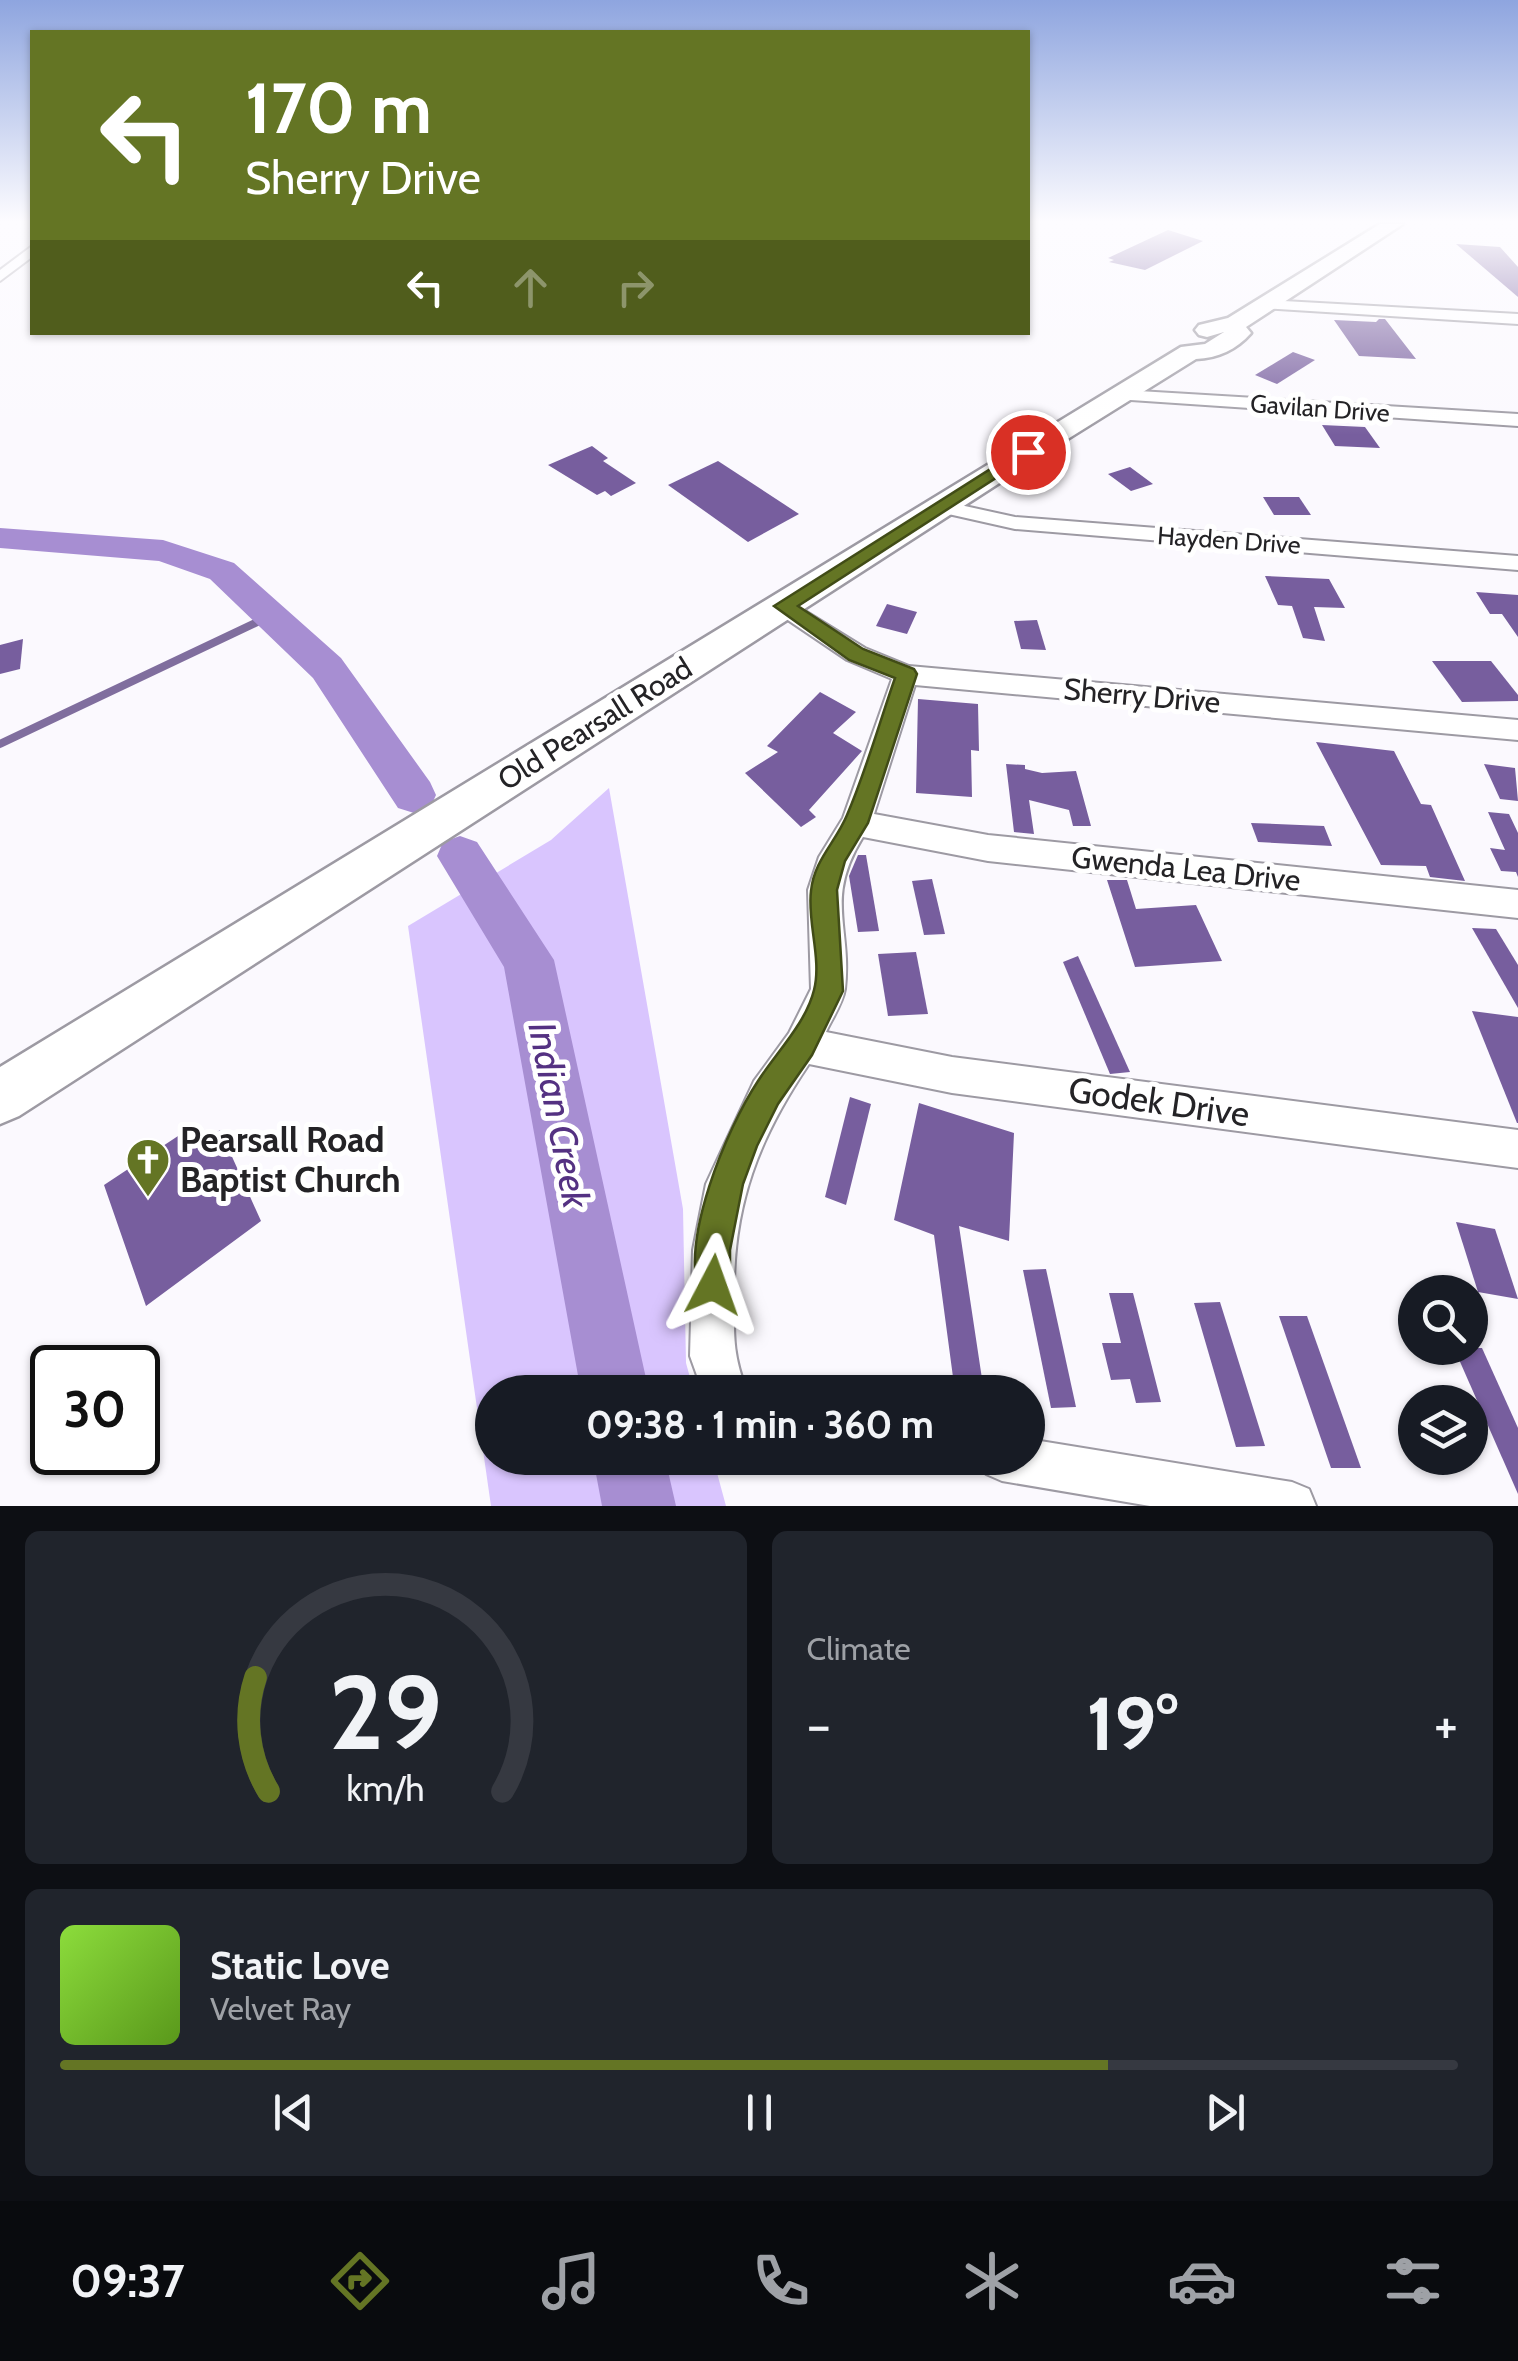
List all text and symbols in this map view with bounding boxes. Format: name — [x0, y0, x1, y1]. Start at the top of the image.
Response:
text: 170 m — [245, 65, 432, 151]
icon: left — [80, 70, 210, 200]
text: Sherry Drive — [245, 151, 481, 205]
icon: left — [398, 260, 453, 315]
icon: ahead — [503, 260, 558, 315]
icon: right — [608, 260, 663, 315]
street label: Gavilan Drive — [1249, 388, 1391, 428]
pin — [986, 410, 1071, 495]
icon: arrive — [1001, 425, 1056, 480]
street label: Hayden Drive — [1156, 520, 1302, 560]
street label: Old Pearsall Road — [491, 649, 699, 798]
street label: Sherry Drive — [1062, 670, 1222, 721]
street label: Gwenda Lea Drive — [1070, 838, 1302, 899]
water label: Indian Creek — [518, 1018, 601, 1214]
street label: Godek Drive — [1066, 1068, 1252, 1135]
place label: Pearsall Road Baptist Church — [180, 1118, 401, 1201]
church icon: Pearsall Road Baptist Church — [125, 1137, 171, 1198]
position arrow — [661, 1233, 765, 1337]
map controls — [1398, 1275, 1488, 1475]
button: search — [1398, 1275, 1488, 1365]
speed limit sign: 30 — [30, 1345, 160, 1475]
button: layers — [1398, 1385, 1488, 1475]
text: 09:38 · 1 min · 360 m — [586, 1401, 934, 1448]
text: Climate — [807, 1629, 911, 1668]
text: 29 — [329, 1649, 442, 1775]
text: 19° — [1087, 1678, 1178, 1769]
text: − — [807, 1691, 831, 1758]
text: + — [1434, 1691, 1458, 1758]
text: km/h — [347, 1767, 425, 1810]
text: Static Love — [210, 1942, 389, 1989]
text: Velvet Ray — [210, 1989, 351, 2028]
icon: previous — [266, 2085, 321, 2140]
icon: pause — [732, 2085, 787, 2140]
icon: next — [1198, 2085, 1253, 2140]
icon: directions — [325, 2246, 395, 2316]
icon: music — [536, 2246, 606, 2316]
icon: phone — [746, 2246, 816, 2316]
icon: climate — [957, 2246, 1027, 2316]
icon: car — [1167, 2246, 1237, 2316]
icon: filters — [1378, 2246, 1448, 2316]
text: 09:37 — [70, 2254, 185, 2308]

